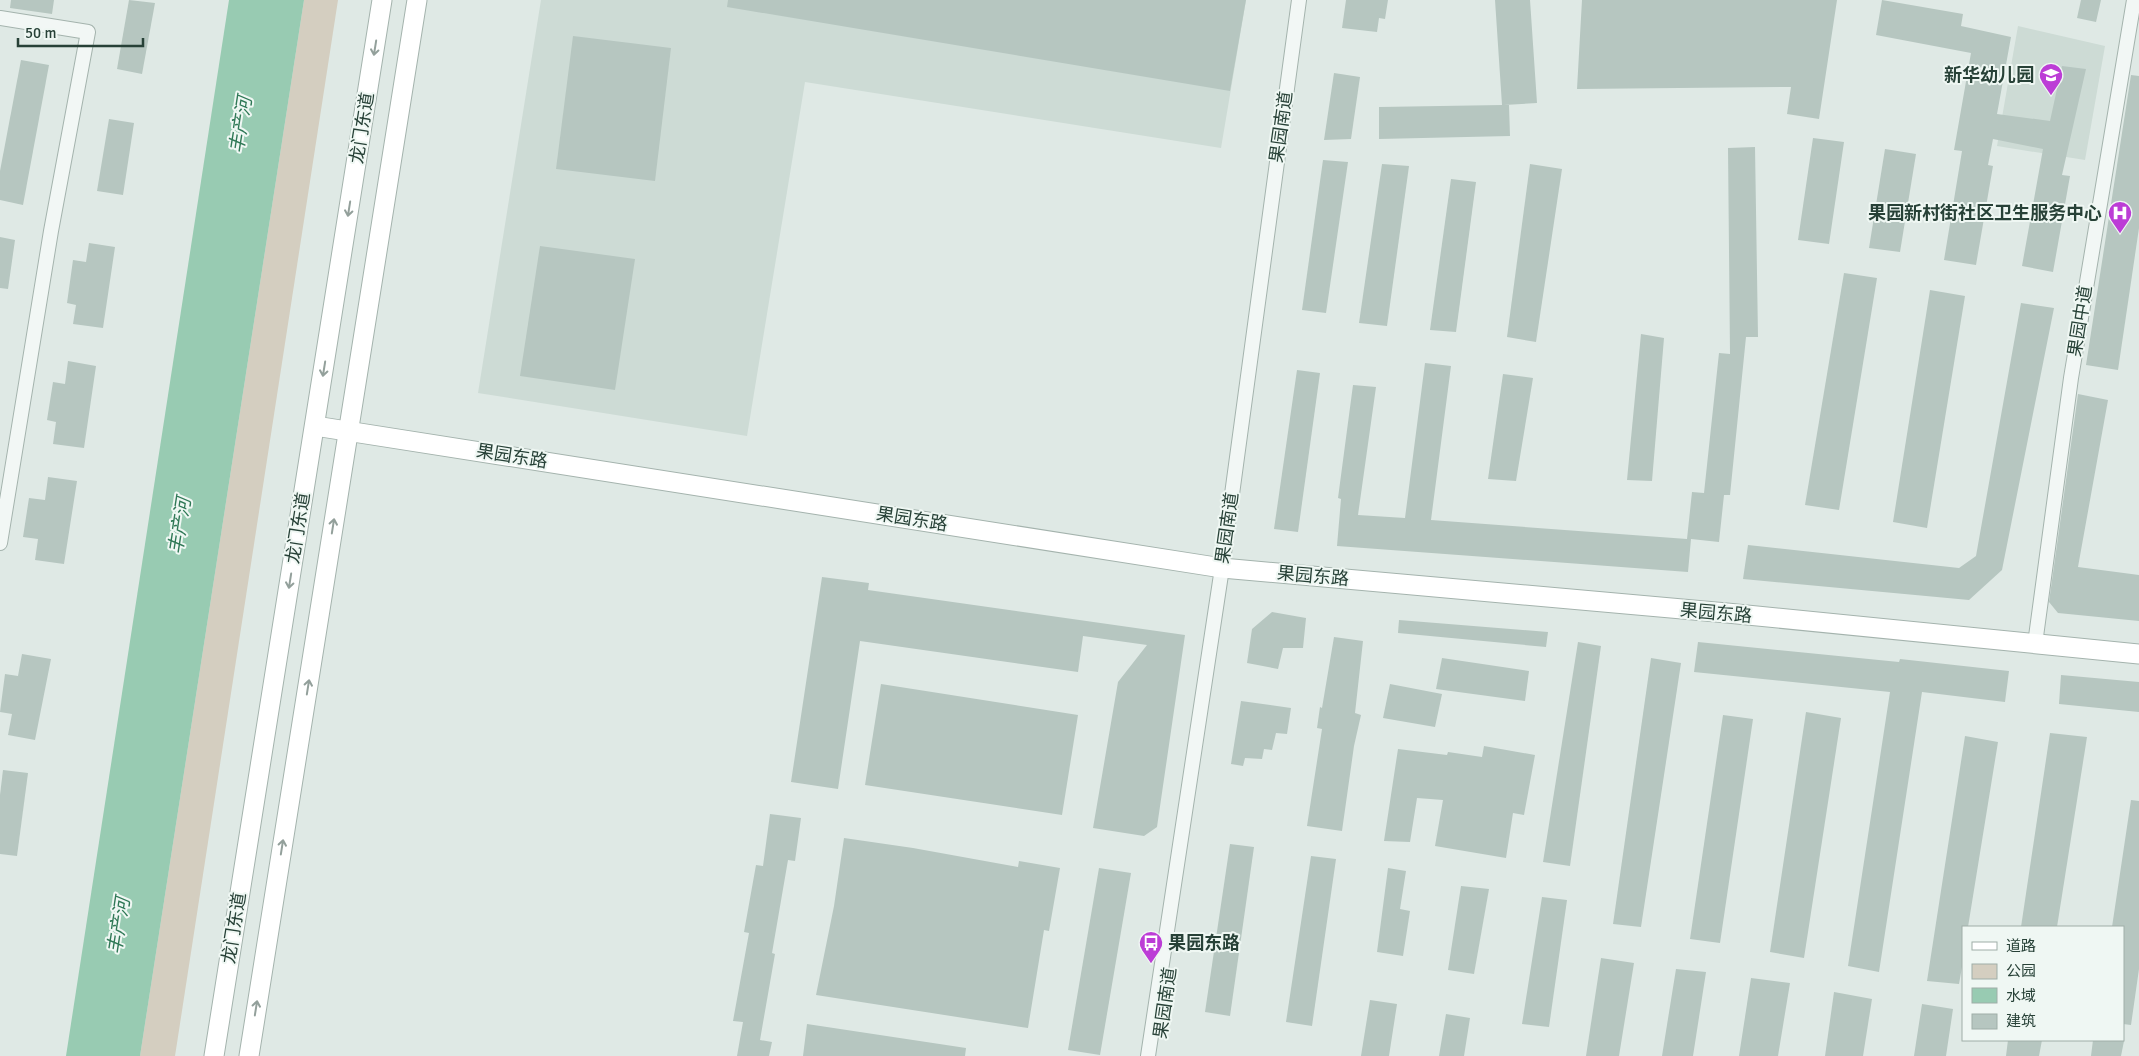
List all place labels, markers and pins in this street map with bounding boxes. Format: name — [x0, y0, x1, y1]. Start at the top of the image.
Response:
school or university icon: 新华幼儿园 — [2038, 62, 2064, 96]
place label: 新华幼儿园 — [1944, 64, 2034, 86]
hospital icon: 果园新村街社区卫生服务中心 — [2107, 200, 2133, 234]
place label: 果园新村街社区卫生服务中心 — [1868, 202, 2102, 224]
bus stop icon: 果园东路 — [1138, 930, 1164, 964]
place label: 果园东路 — [1168, 932, 1240, 954]

